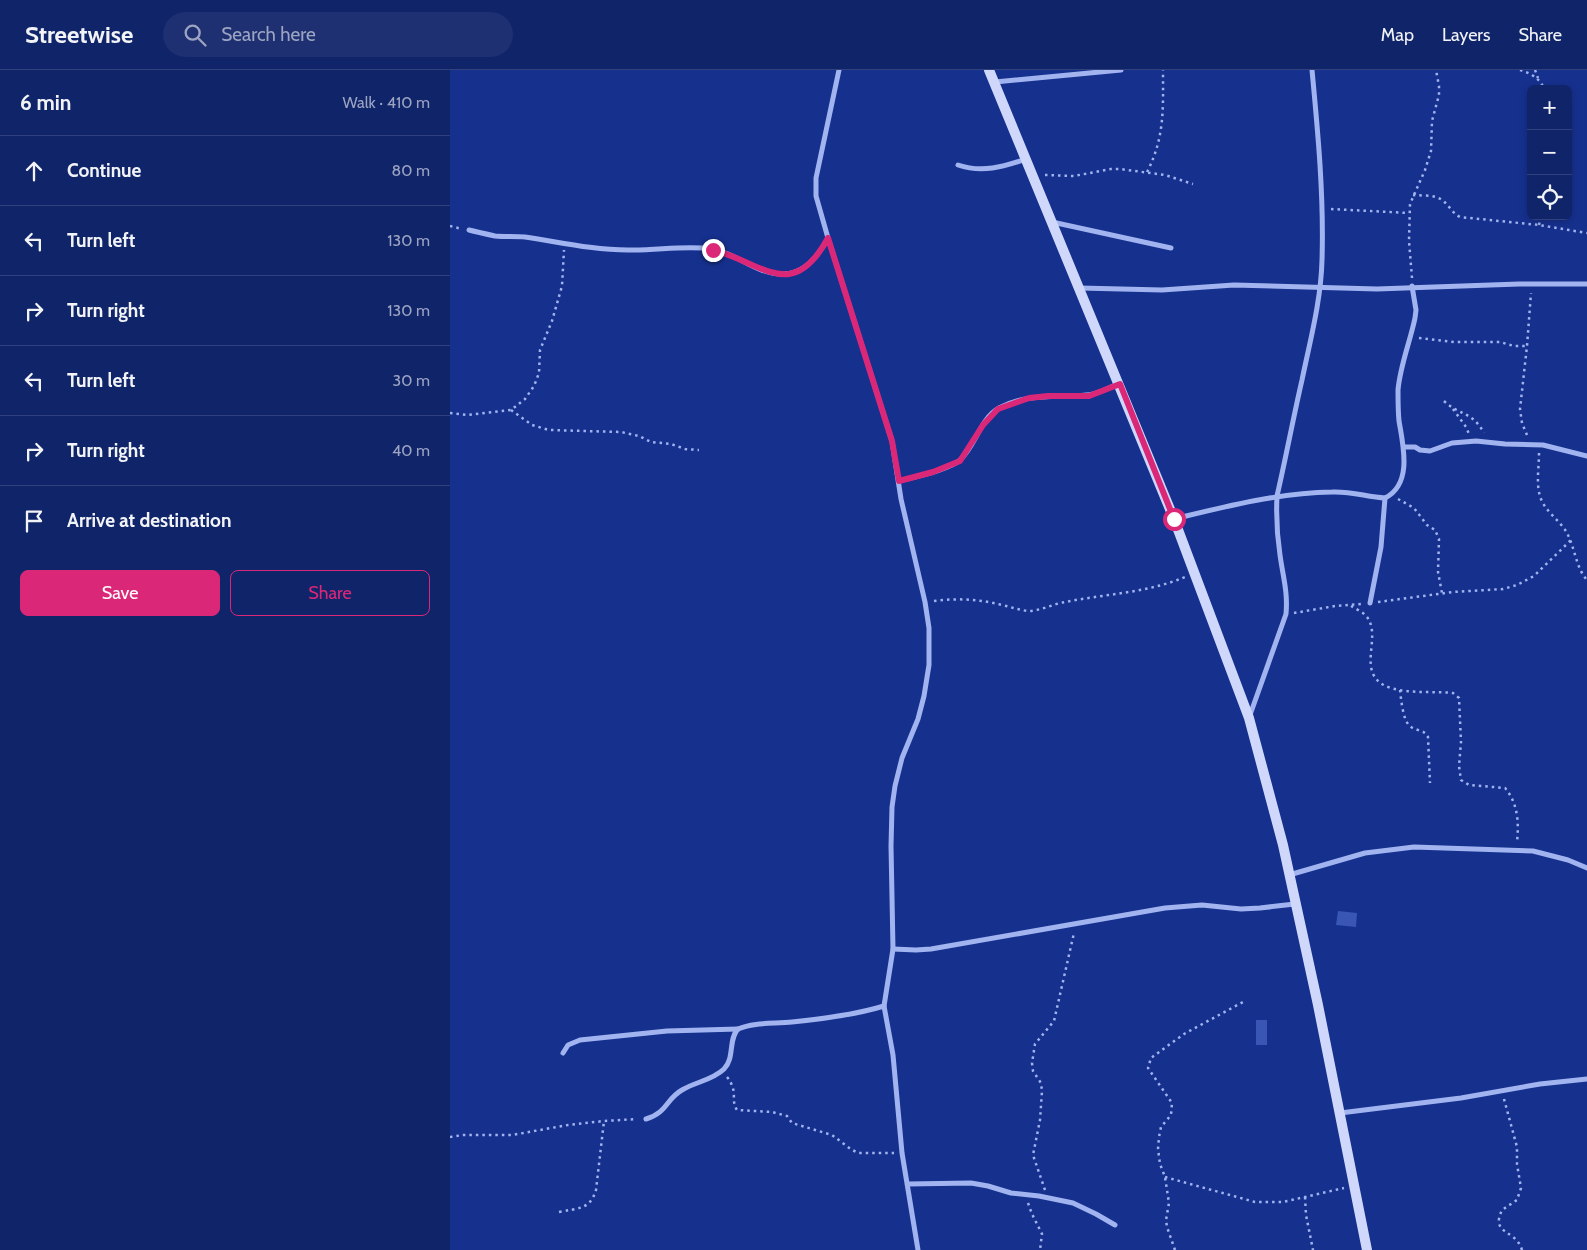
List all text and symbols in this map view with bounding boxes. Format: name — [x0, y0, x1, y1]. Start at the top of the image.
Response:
search box — [163, 12, 513, 57]
text: Streetwise — [25, 20, 133, 49]
icon: search — [181, 21, 209, 49]
text: Search here — [221, 23, 316, 46]
text: Map — [1381, 24, 1414, 46]
text: Layers — [1442, 24, 1491, 46]
text: Share — [1519, 24, 1562, 46]
map controls — [1527, 85, 1572, 220]
button: + — [1527, 85, 1572, 130]
text: 6 min — [20, 90, 71, 115]
text: Walk · 410 m — [343, 93, 430, 112]
button: − — [1527, 130, 1572, 175]
icon: ahead — [20, 157, 48, 185]
text: Continue — [67, 159, 141, 182]
text: 80 m — [392, 161, 430, 180]
button: locate — [1527, 175, 1572, 220]
icon: left — [20, 227, 48, 255]
text: Turn left — [67, 229, 135, 252]
text: 130 m — [387, 231, 430, 250]
route end — [702, 239, 725, 262]
icon: right — [20, 297, 48, 325]
text: Turn right — [67, 299, 145, 322]
text: 130 m — [387, 301, 430, 320]
icon: left — [20, 367, 48, 395]
text: Turn left — [67, 369, 135, 392]
text: 30 m — [393, 371, 430, 390]
icon: right — [20, 437, 48, 465]
text: Turn right — [67, 439, 145, 462]
text: 40 m — [392, 441, 430, 460]
icon: arrive — [20, 507, 48, 535]
route start — [1163, 508, 1186, 531]
text: Arrive at destination — [67, 509, 231, 532]
button: Save — [20, 570, 220, 616]
button: Share — [230, 570, 430, 616]

